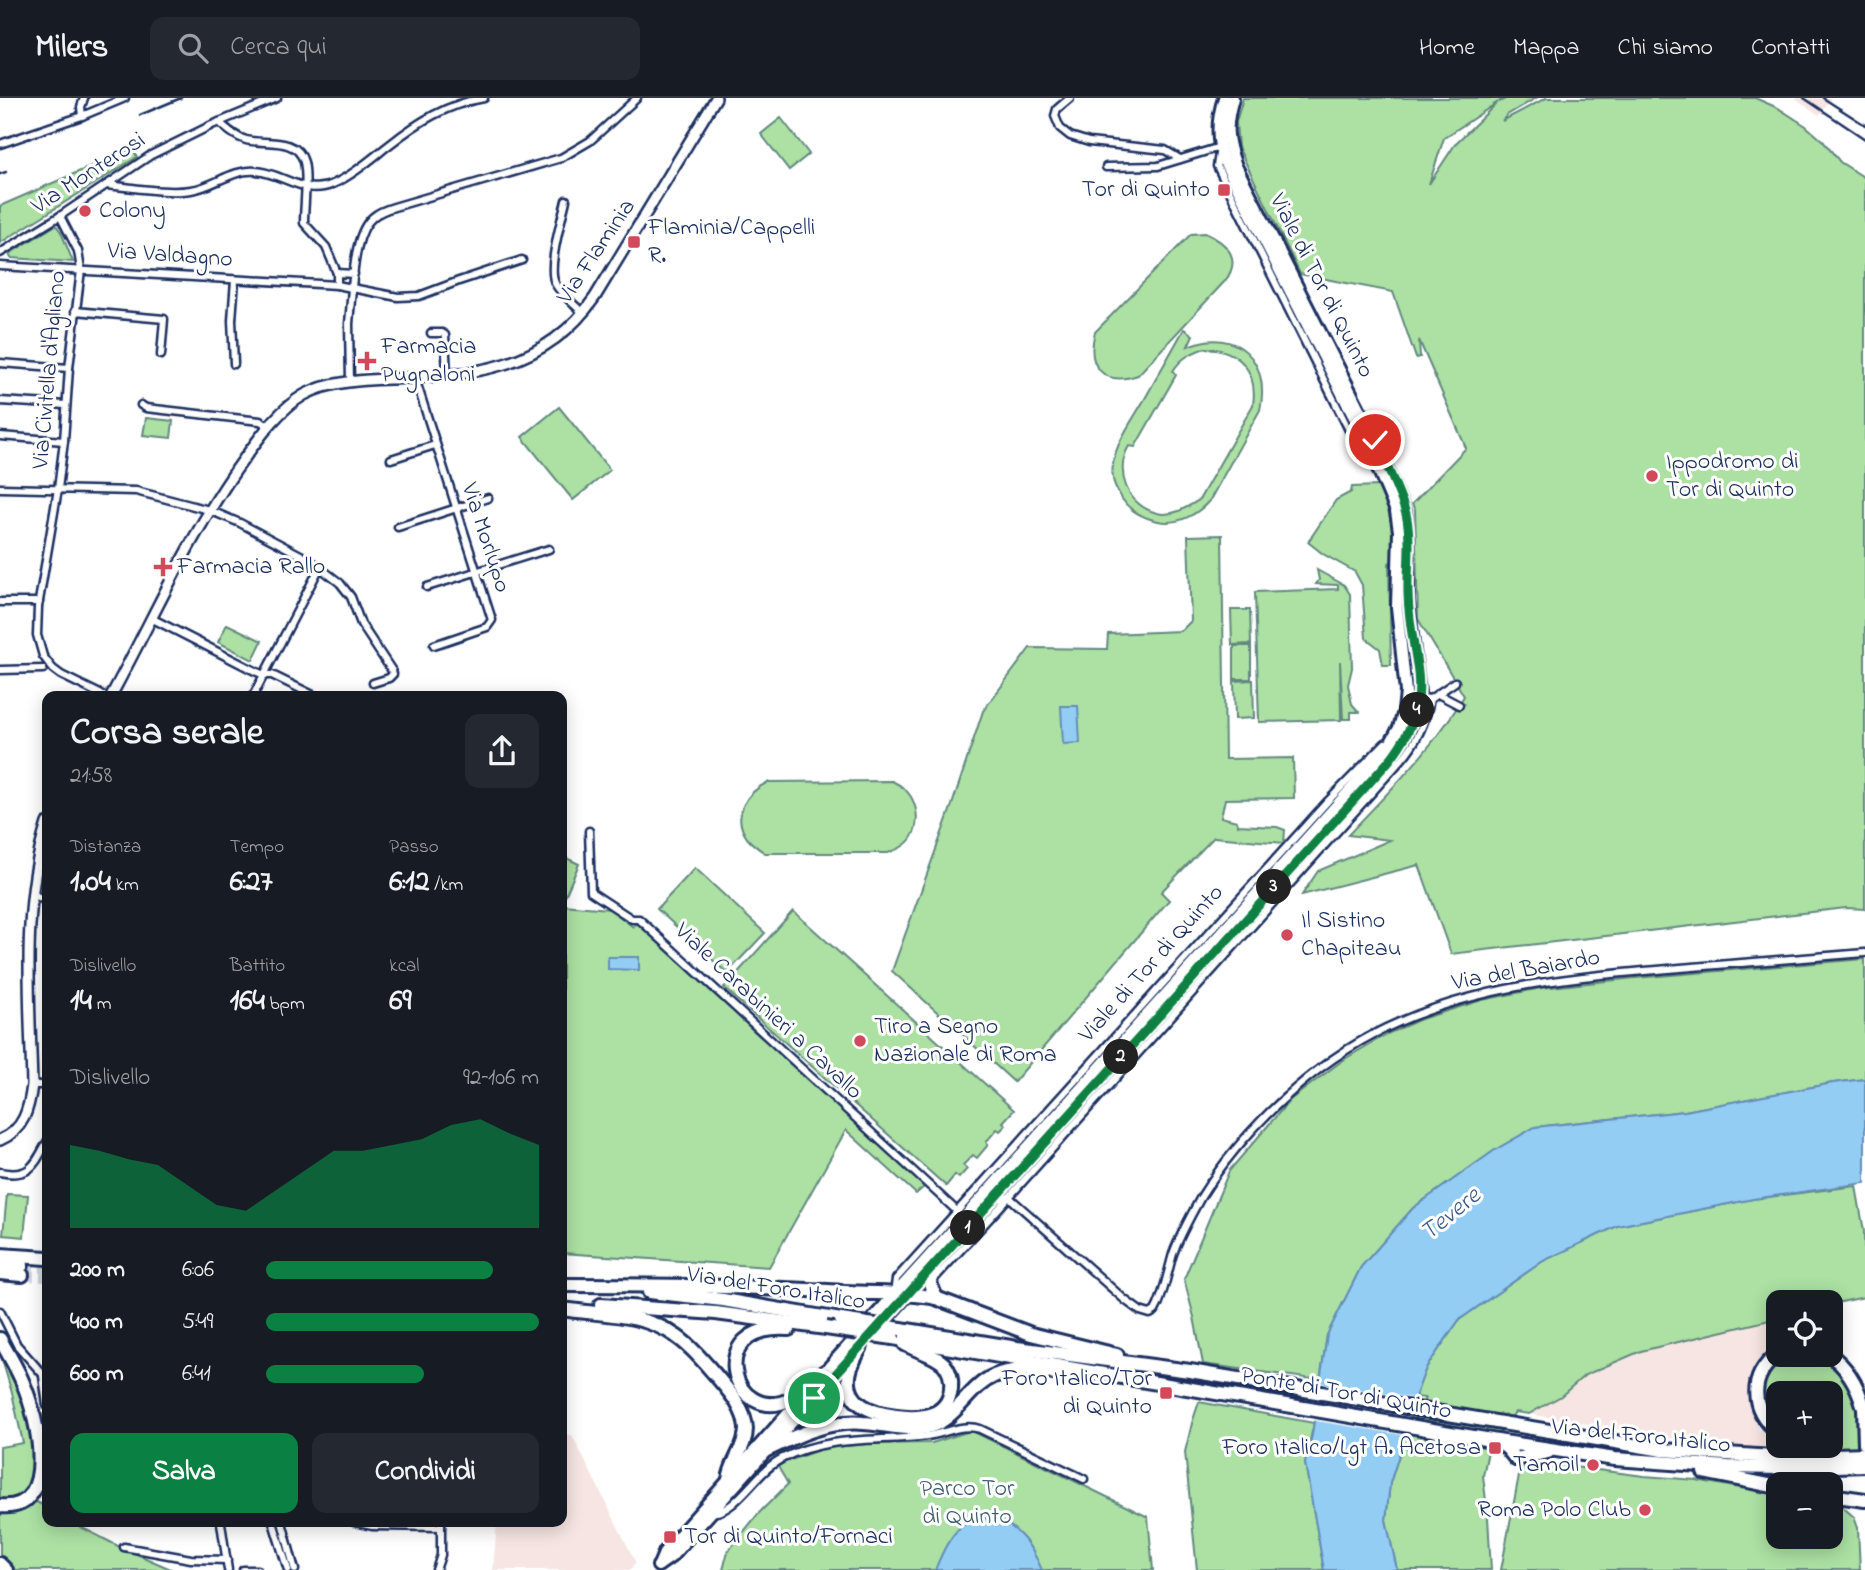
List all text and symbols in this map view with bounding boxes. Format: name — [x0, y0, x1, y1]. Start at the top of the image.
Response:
search box — [150, 17, 640, 80]
text: Milers — [35, 24, 108, 72]
icon: search — [174, 29, 212, 67]
text: Cerca qui — [230, 29, 327, 67]
text: Home — [1419, 31, 1475, 66]
text: Mappa — [1513, 31, 1580, 66]
text: Chi siamo — [1618, 31, 1713, 66]
text: Contatti — [1751, 31, 1830, 66]
street label: Via Monterosi — [24, 124, 153, 225]
place label: Tor di Quinto — [1082, 173, 1210, 208]
marker: Tor di Quinto — [1216, 182, 1232, 198]
street label: Viale di Tor di Quinto — [1259, 187, 1383, 384]
street label: Via Flaminia — [548, 192, 645, 313]
place label: Colony — [99, 194, 166, 230]
marker: Colony — [77, 203, 93, 219]
place label: Flaminia/Cappelli R. — [647, 211, 815, 274]
street label: Via Valdagno — [105, 234, 234, 278]
marker: Flaminia/Cappelli R. — [626, 234, 642, 250]
street label: Via Civitella d'Agliano — [24, 269, 76, 472]
place label: Farmacia Pugnaloni — [380, 330, 476, 393]
marker: Farmacia Pugnaloni — [359, 353, 375, 369]
pin — [1345, 410, 1405, 470]
icon: check — [1356, 421, 1394, 459]
place label: Ippodromo di Tor di Quinto — [1666, 445, 1799, 508]
marker: Ippodromo di Tor di Quinto — [1644, 468, 1660, 484]
street label: Via Morlupo — [451, 478, 519, 597]
place label: Farmacia Rallo — [176, 550, 325, 585]
marker: Farmacia Rallo — [155, 559, 171, 575]
pin: 4 — [1400, 692, 1434, 728]
text: 4 — [1413, 696, 1420, 723]
text: Corsa serale — [70, 706, 264, 762]
button: share — [465, 714, 539, 788]
text: 21:58 — [70, 760, 112, 793]
text: Distanza — [70, 834, 141, 861]
text: Tempo — [230, 834, 284, 861]
text: Passo — [389, 834, 439, 861]
text: 1.04 — [70, 861, 111, 905]
text: 6:27 — [230, 861, 273, 905]
text: 6:12 — [389, 861, 430, 905]
pin: 3 — [1256, 870, 1292, 904]
text: km — [111, 872, 139, 899]
text: /km — [430, 872, 463, 899]
text: 3 — [1270, 873, 1277, 900]
street label: Viale di Tor di Quinto — [1071, 877, 1233, 1052]
place label: Il Sistino Chapiteau — [1301, 904, 1401, 967]
street label: Viale Carabinieri a Cavallo — [665, 914, 870, 1109]
marker: Il Sistino Chapiteau — [1279, 927, 1295, 943]
street label: Via del Baiardo — [1448, 941, 1603, 1001]
text: Dislivello — [70, 953, 136, 980]
text: Battito — [230, 953, 285, 980]
text: kcal — [389, 953, 420, 980]
text: 14 — [70, 980, 92, 1024]
text: 164 — [230, 980, 265, 1024]
text: 69 — [389, 980, 412, 1024]
text: m — [92, 991, 111, 1018]
text: bpm — [265, 991, 305, 1018]
place label: Tiro a Segno Nazionale di Roma — [874, 1010, 1057, 1073]
marker: Tiro a Segno Nazionale di Roma — [852, 1033, 868, 1049]
pin: 2 — [1104, 1040, 1138, 1074]
text: 2 — [1116, 1043, 1125, 1070]
text: Dislivello — [70, 1062, 150, 1095]
text: 92–106 m — [463, 1062, 539, 1095]
water label: Tevere — [1412, 1178, 1491, 1251]
pin: 1 — [950, 1210, 986, 1246]
text: 1 — [964, 1214, 971, 1241]
text: 200 m — [70, 1254, 125, 1287]
text: 6:06 — [182, 1254, 214, 1287]
street label: Via del Foro Italico — [683, 1257, 868, 1320]
map controls — [1766, 1290, 1843, 1549]
button: locate — [1766, 1290, 1843, 1367]
text: 400 m — [70, 1306, 123, 1339]
text: 5:49 — [182, 1306, 214, 1339]
text: 600 m — [70, 1358, 124, 1391]
text: 6:41 — [182, 1358, 211, 1391]
street label: Ponte di Tor di Quinto — [1238, 1358, 1454, 1430]
place label: Foro Italico/Tor di Quinto — [1001, 1362, 1153, 1425]
pin — [784, 1368, 844, 1428]
icon: arrive — [795, 1379, 833, 1417]
button: + — [1766, 1381, 1843, 1458]
marker: Foro Italico/Tor di Quinto — [1158, 1385, 1174, 1401]
street label: Via del Foro Italico — [1549, 1410, 1732, 1464]
place label: Foro Italico/Lgt A. Acetosa — [1221, 1431, 1481, 1466]
button: Salva — [70, 1433, 298, 1513]
button: Condividi — [312, 1433, 539, 1513]
marker: Foro Italico/Lgt A. Acetosa — [1487, 1440, 1503, 1456]
place label: Tamoil — [1513, 1448, 1579, 1483]
marker: Tamoil — [1585, 1457, 1601, 1473]
park label: Parco Tor di Quinto — [920, 1472, 1015, 1535]
button: − — [1766, 1472, 1843, 1549]
place label: Roma Polo Club — [1477, 1493, 1631, 1528]
marker: Roma Polo Club — [1637, 1502, 1653, 1518]
place label: Tor di Quinto/Fornaci — [684, 1520, 893, 1555]
marker: Tor di Quinto/Fornaci — [662, 1529, 678, 1545]

